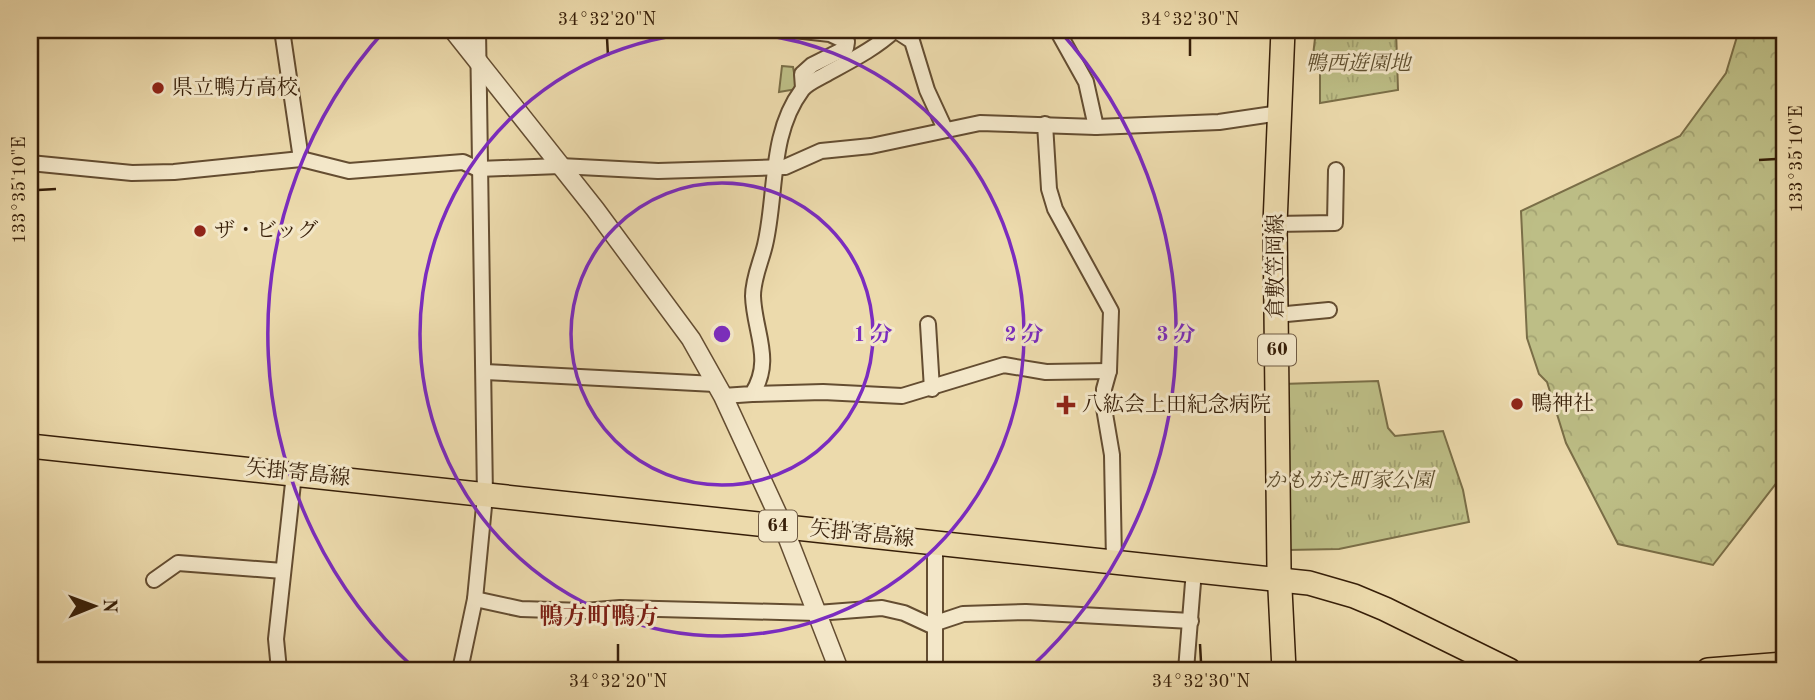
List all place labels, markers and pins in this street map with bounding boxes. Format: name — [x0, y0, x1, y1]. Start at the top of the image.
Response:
place label: 県立鴨方高校 — [172, 76, 298, 99]
marker: 県立鴨方高校 — [150, 80, 166, 96]
place label: ザ・ビッグ — [214, 219, 318, 242]
marker: ザ・ビッグ — [192, 223, 208, 239]
centre of rings — [710, 322, 734, 346]
place label: 八紘会上田紀念病院 — [1082, 392, 1271, 416]
place label: 鴨神社 — [1531, 392, 1594, 415]
marker: 八紘会上田紀念病院 — [1056, 395, 1076, 415]
marker: 鴨神社 — [1509, 396, 1525, 412]

